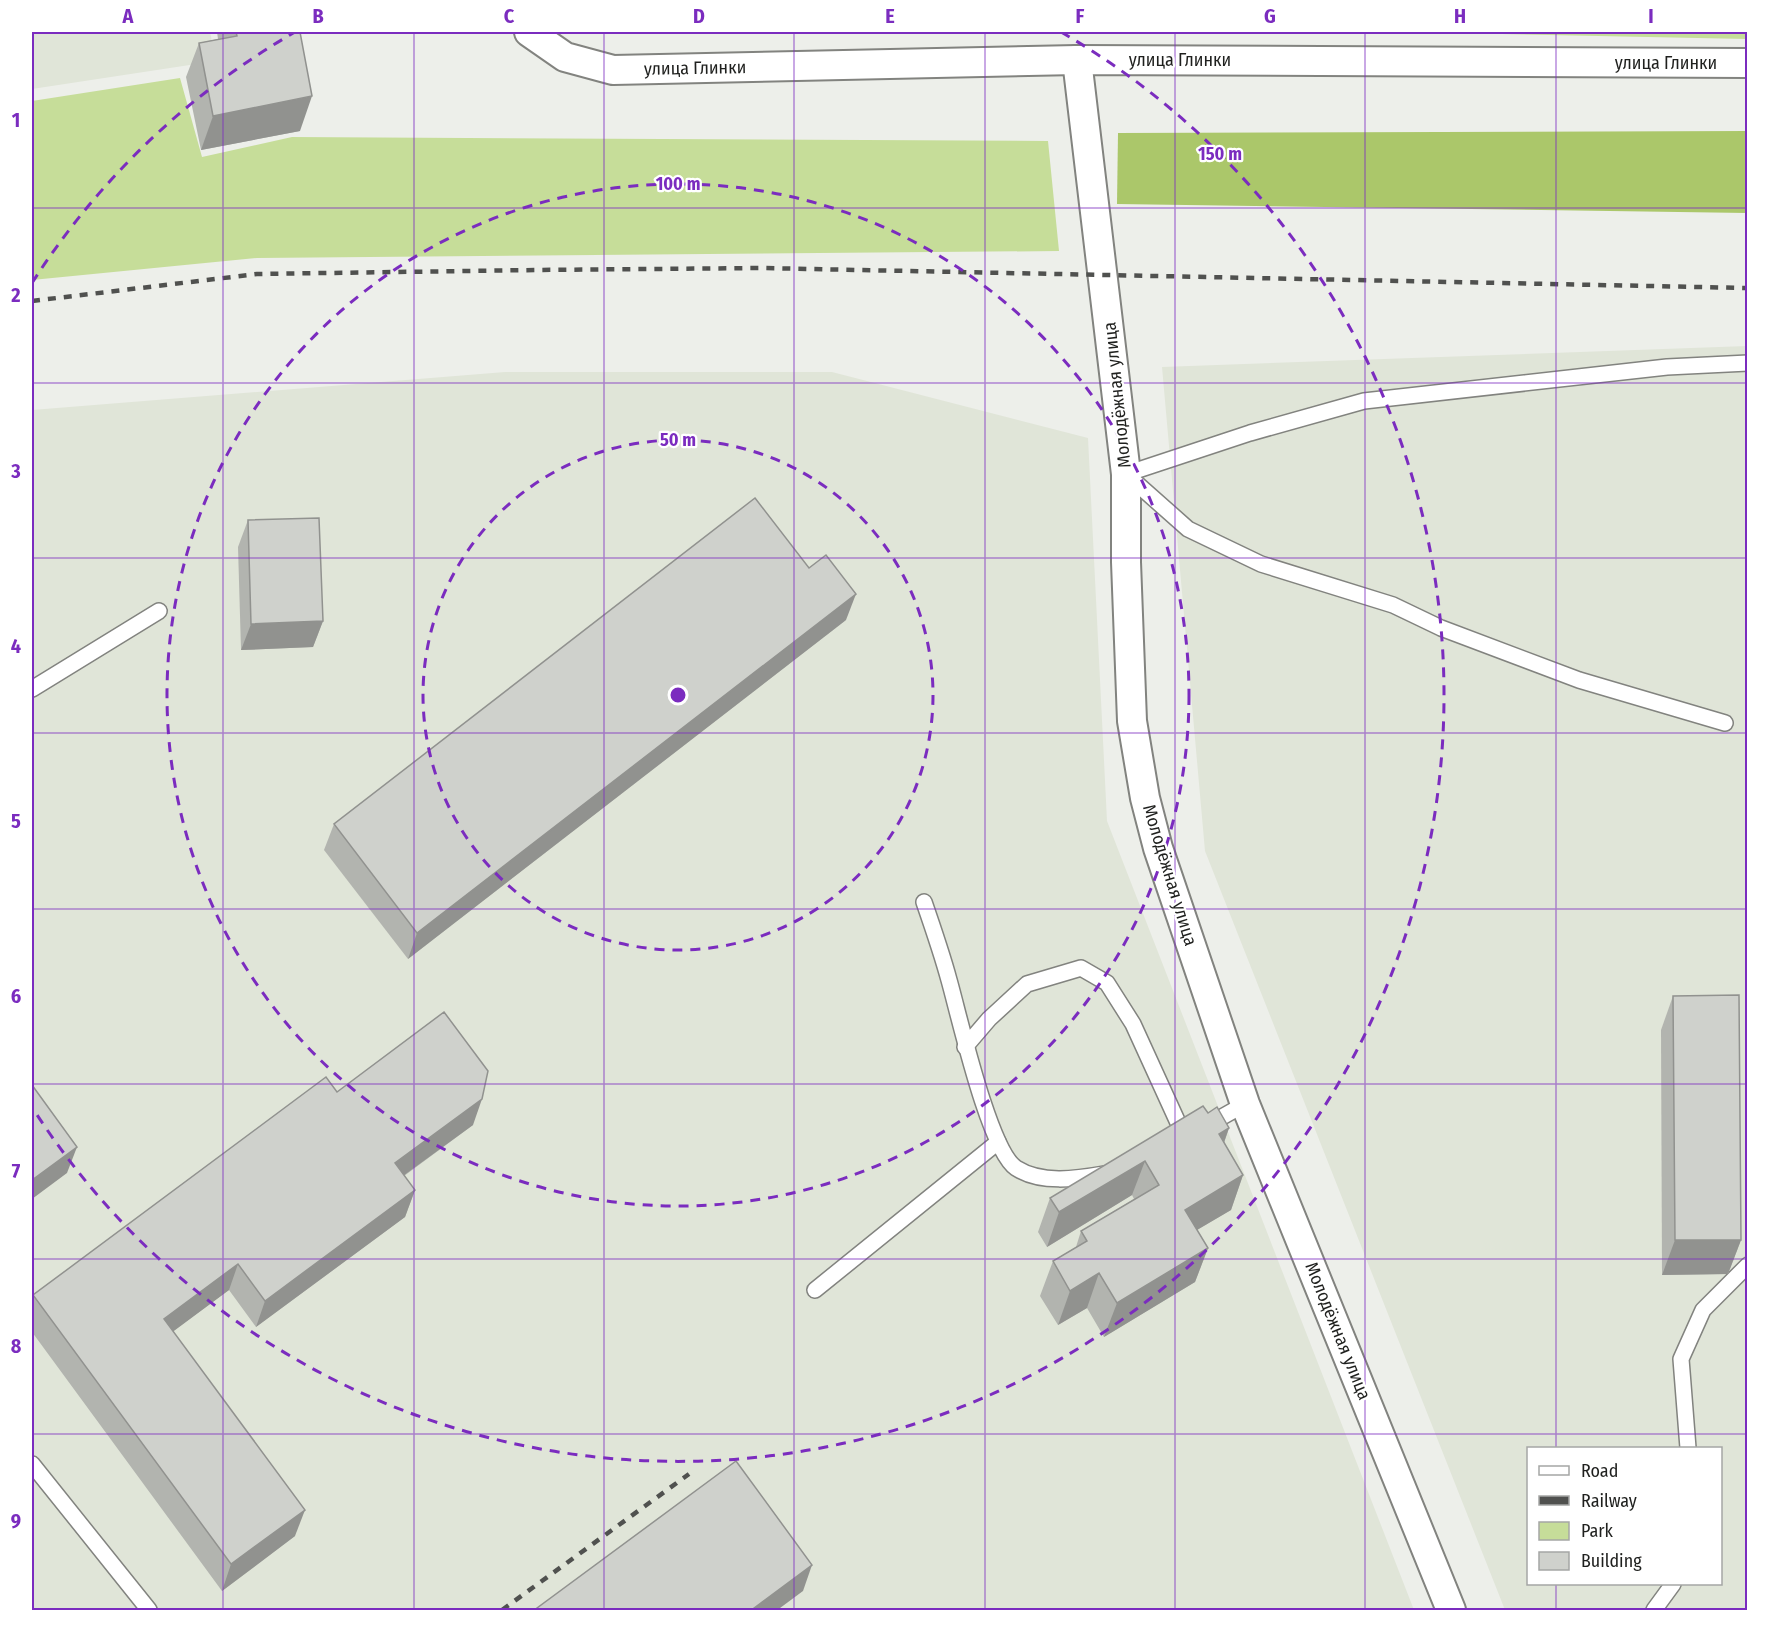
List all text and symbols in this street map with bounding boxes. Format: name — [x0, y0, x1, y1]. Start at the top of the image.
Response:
text: A — [122, 4, 135, 28]
text: B — [312, 4, 324, 28]
text: C — [504, 4, 515, 28]
text: D — [693, 4, 705, 28]
text: E — [885, 4, 895, 28]
text: F — [1076, 4, 1085, 28]
text: G — [1264, 4, 1276, 28]
text: H — [1454, 4, 1466, 28]
text: I — [1648, 4, 1654, 28]
street label: улица Глинки — [1129, 49, 1231, 71]
street label: улица Глинки — [1615, 52, 1717, 74]
street label: улица Глинки — [644, 56, 746, 80]
text: 1 — [12, 108, 20, 132]
text: 150 m — [1198, 143, 1242, 165]
text: 100 m — [656, 173, 700, 195]
text: 2 — [10, 283, 21, 307]
street label: Молодёжная улица — [1098, 321, 1136, 469]
text: 50 m — [660, 429, 696, 451]
text: 3 — [10, 459, 21, 483]
text: 4 — [11, 634, 21, 658]
centre of rings — [668, 685, 688, 705]
street label: Молодёжная улица — [1138, 802, 1202, 948]
text: 5 — [11, 809, 21, 833]
text: 6 — [11, 984, 21, 1008]
text: 7 — [12, 1159, 21, 1183]
street label: Молодёжная улица — [1300, 1259, 1376, 1403]
text: 8 — [11, 1334, 22, 1358]
legend — [1527, 1447, 1722, 1585]
text: Road — [1581, 1460, 1618, 1482]
text: Railway — [1581, 1490, 1637, 1512]
text: 9 — [11, 1509, 21, 1533]
text: Park — [1581, 1520, 1614, 1542]
text: Building — [1581, 1550, 1642, 1572]

